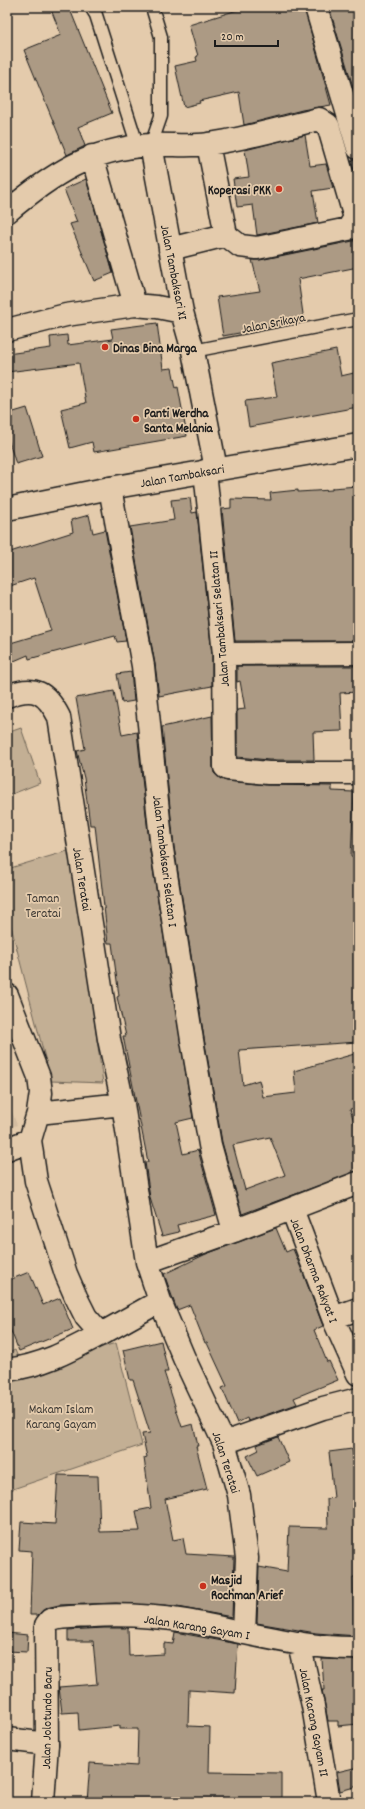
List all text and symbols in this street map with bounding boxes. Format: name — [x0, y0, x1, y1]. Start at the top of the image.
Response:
scale bar — [215, 22, 278, 48]
text: 20 m — [221, 29, 244, 46]
place label: Koperasi PKK — [208, 182, 271, 201]
marker: Koperasi PKK — [274, 184, 284, 194]
street label: Jalan Tambaksari XI — [154, 223, 191, 322]
street label: Jalan Srikaya — [240, 309, 308, 340]
place label: Dinas Bina Marga — [113, 340, 197, 359]
marker: Dinas Bina Marga — [100, 342, 110, 352]
place label: Panti Werdha Santa Melania — [144, 405, 214, 439]
marker: Panti Werdha Santa Melania — [131, 414, 141, 424]
street label: Jalan Tambaksari — [139, 461, 227, 494]
street label: Jalan Tambaksari Selatan II — [205, 550, 236, 688]
street label: Jalan Tambaksari Selatan I — [146, 794, 181, 928]
street label: Jalan Teratai — [66, 846, 95, 913]
park label: Taman Teratai — [25, 890, 61, 924]
street label: Jalan Dharma Rakyat I — [284, 1215, 342, 1326]
park label: Makam Islam Karang Gayam — [26, 1401, 96, 1435]
street label: Jalan Teratai — [206, 1429, 244, 1497]
place label: Masjid Rochman Arief — [211, 1572, 284, 1606]
marker: Masjid Rochman Arief — [198, 1581, 208, 1591]
street label: Jalan Karang Gayam I — [142, 1611, 251, 1646]
street label: Jalan Karang Gayam II — [293, 1666, 332, 1779]
street label: Jalan Jolotundo Baru — [38, 1667, 59, 1769]

